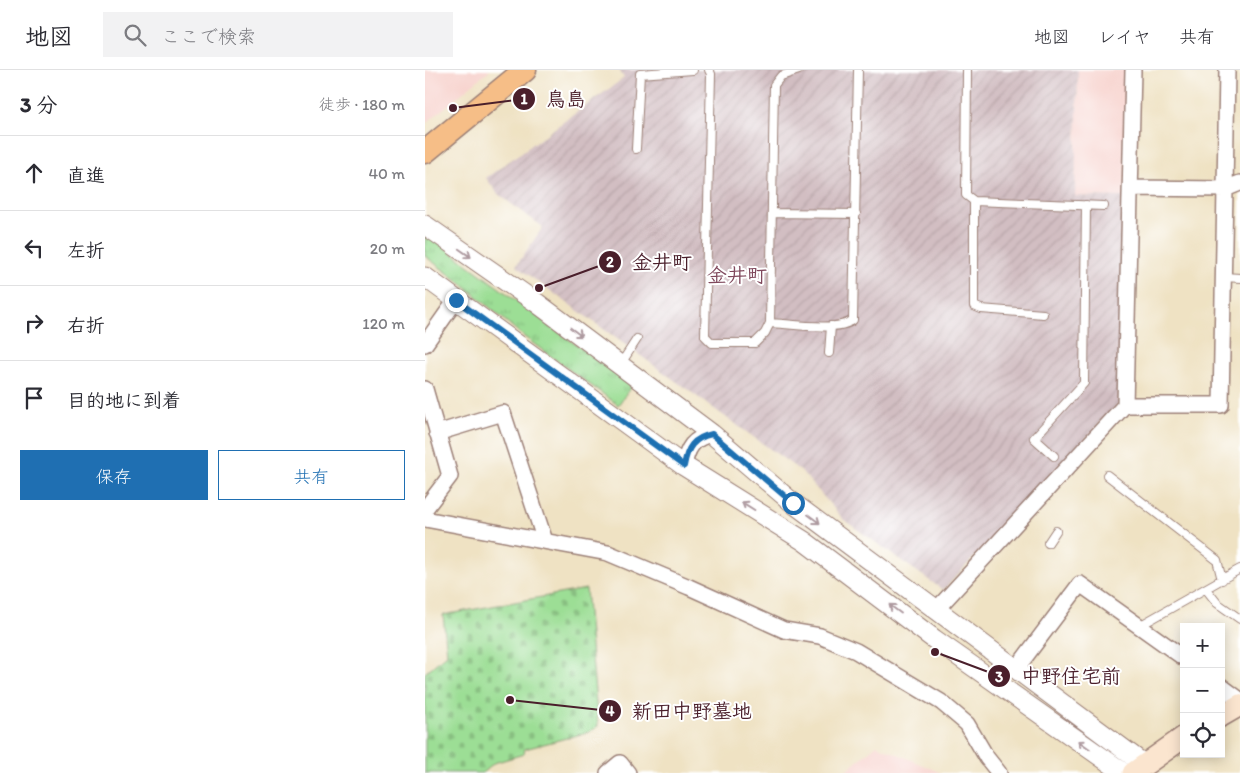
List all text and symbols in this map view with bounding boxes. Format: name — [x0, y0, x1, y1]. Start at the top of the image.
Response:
search box — [103, 12, 453, 57]
icon: search — [121, 21, 149, 49]
text: 地図 — [25, 22, 73, 51]
text: ここで検索 — [161, 25, 256, 48]
text: 地図 — [1034, 26, 1070, 48]
text: レイヤ — [1098, 26, 1151, 48]
text: 共有 — [1179, 26, 1215, 48]
callout: 鳥島 — [511, 82, 596, 117]
text: 鳥島 — [546, 87, 586, 111]
text: 1 — [521, 90, 528, 108]
text: 3 分 — [20, 92, 57, 117]
text: 徒歩 · 180 m — [319, 95, 405, 114]
icon: ahead — [20, 159, 48, 187]
text: 直進 — [67, 164, 105, 187]
text: 40 m — [368, 164, 405, 183]
icon: left — [20, 234, 48, 262]
text: 左折 — [67, 239, 105, 262]
text: 20 m — [370, 239, 405, 258]
callout: 金井町 — [597, 245, 702, 280]
one-way arrow — [458, 248, 472, 258]
text: 金井町 — [632, 250, 692, 274]
text: 2 — [606, 253, 614, 271]
district label: 金井町 — [707, 263, 767, 287]
route end — [445, 289, 468, 312]
icon: right — [20, 309, 48, 337]
text: 右折 — [67, 314, 105, 337]
text: 120 m — [362, 314, 405, 333]
one-way arrow — [569, 327, 582, 338]
icon: arrive — [20, 384, 48, 412]
text: 目的地に到着 — [67, 389, 181, 412]
button: 保存 — [20, 450, 208, 500]
button: 共有 — [218, 450, 405, 500]
route start — [782, 492, 805, 515]
one-way arrow — [741, 501, 755, 511]
one-way arrow — [807, 514, 821, 524]
one-way arrow — [889, 604, 902, 615]
map controls — [1180, 623, 1225, 758]
button: + — [1180, 623, 1225, 668]
callout: 中野住宅前 — [986, 659, 1131, 694]
text: 中野住宅前 — [1021, 664, 1121, 688]
text: 3 — [995, 668, 1003, 686]
button: − — [1180, 668, 1225, 713]
callout: 新田中野墓地 — [597, 693, 762, 728]
text: 新田中野墓地 — [632, 699, 752, 723]
text: 4 — [605, 702, 615, 720]
button: locate — [1180, 713, 1225, 758]
one-way arrow — [1077, 740, 1091, 750]

